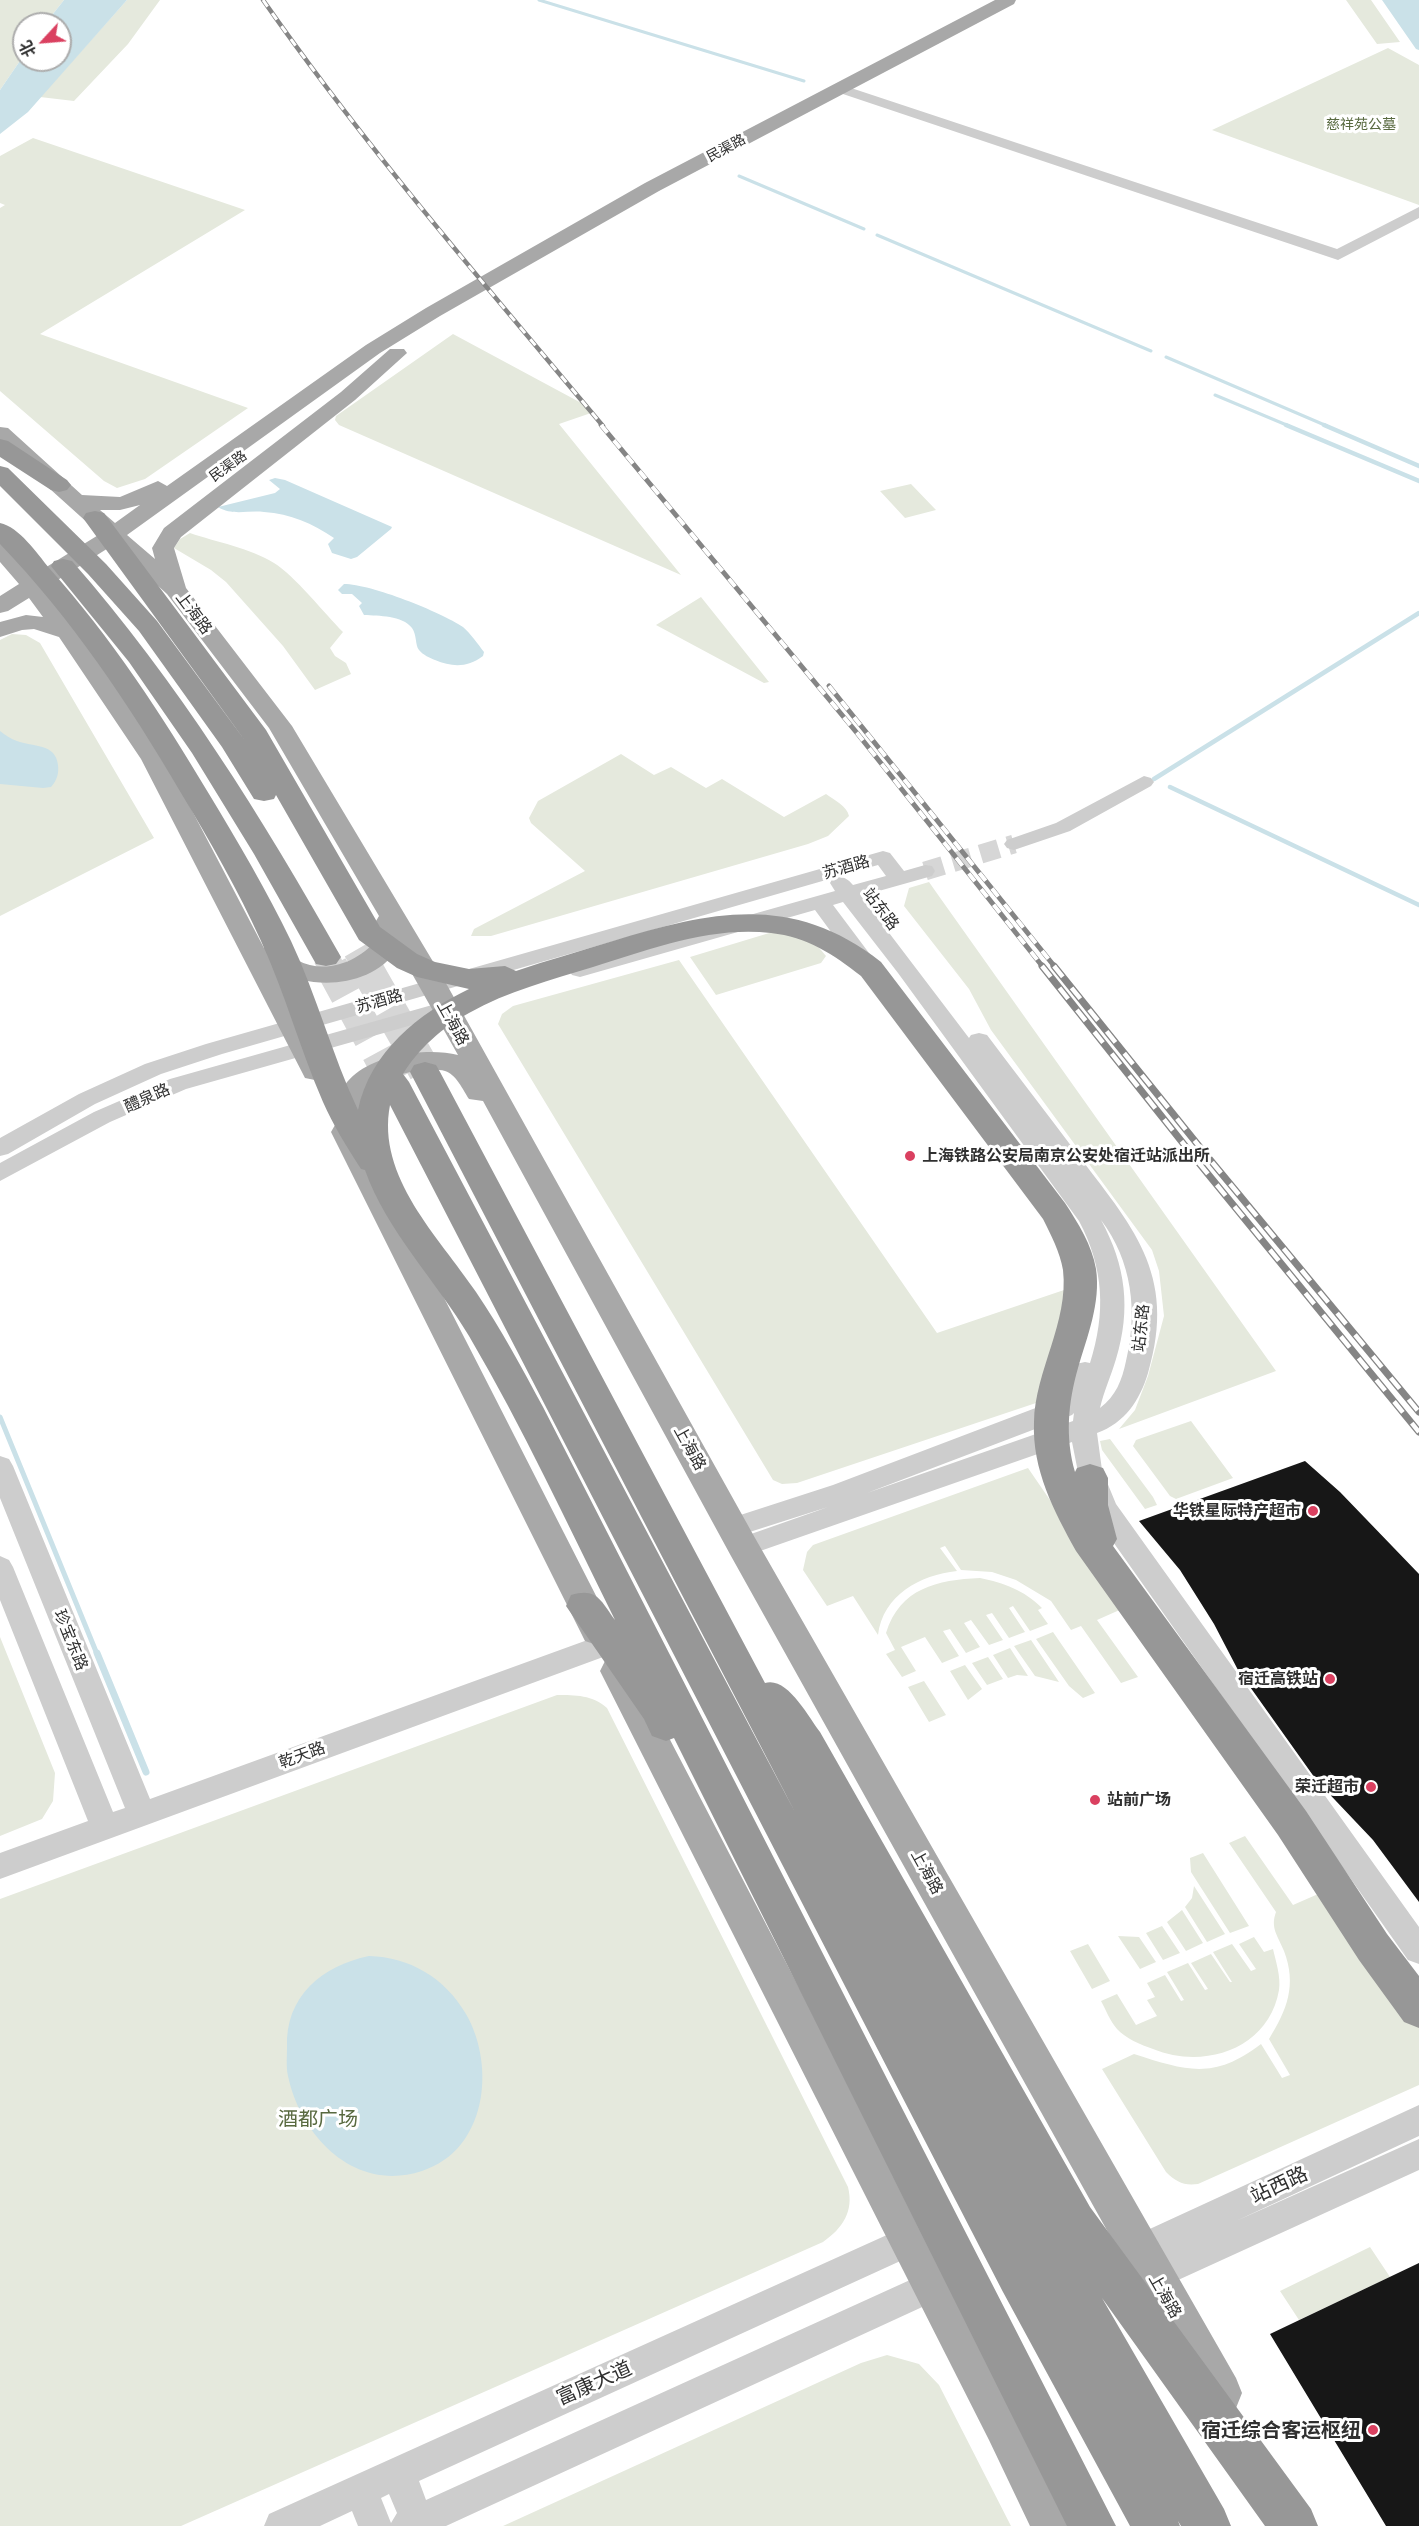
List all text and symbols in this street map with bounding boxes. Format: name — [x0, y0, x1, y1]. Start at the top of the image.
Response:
north arrow — [12, 12, 72, 72]
text: 北 — [15, 38, 39, 61]
park label: 慈祥苑公墓 — [1326, 116, 1396, 132]
street label: 民渠路 — [704, 131, 748, 165]
street label: 民渠路 — [206, 447, 250, 485]
street label: 上海路 — [172, 588, 216, 638]
street label: 苏酒路 — [820, 851, 872, 883]
street label: 站东路 — [859, 884, 903, 934]
street label: 苏酒路 — [353, 985, 405, 1017]
street label: 上海路 — [433, 997, 473, 1049]
street label: 醴泉路 — [121, 1079, 173, 1117]
place label: 上海铁路公安局南京公安处宿迁站派出所 — [922, 1146, 1210, 1166]
marker: 上海铁路公安局南京公安处宿迁站派出所 — [903, 1149, 917, 1163]
street label: 站东路 — [1129, 1303, 1153, 1353]
street label: 上海路 — [670, 1422, 710, 1474]
place label: 华铁星际特产超市 — [1173, 1501, 1301, 1521]
marker: 华铁星际特产超市 — [1306, 1504, 1320, 1518]
street label: 珍宝东路 — [50, 1607, 92, 1673]
place label: 宿迁高铁站 — [1238, 1669, 1318, 1689]
marker: 宿迁高铁站 — [1323, 1672, 1337, 1686]
street label: 乾天路 — [276, 1738, 328, 1772]
place label: 荣迁超市 — [1295, 1777, 1359, 1797]
marker: 荣迁超市 — [1364, 1780, 1378, 1794]
place label: 站前广场 — [1107, 1790, 1171, 1810]
marker: 站前广场 — [1088, 1793, 1102, 1807]
street label: 上海路 — [907, 1846, 947, 1898]
park label: 酒都广场 — [278, 2107, 358, 2131]
street label: 站西路 — [1247, 2161, 1311, 2209]
street label: 上海路 — [1145, 2270, 1185, 2322]
street label: 富康大道 — [553, 2356, 635, 2410]
place label: 宿迁综合客运枢纽 — [1201, 2418, 1361, 2442]
marker: 宿迁综合客运枢纽 — [1366, 2423, 1380, 2437]

